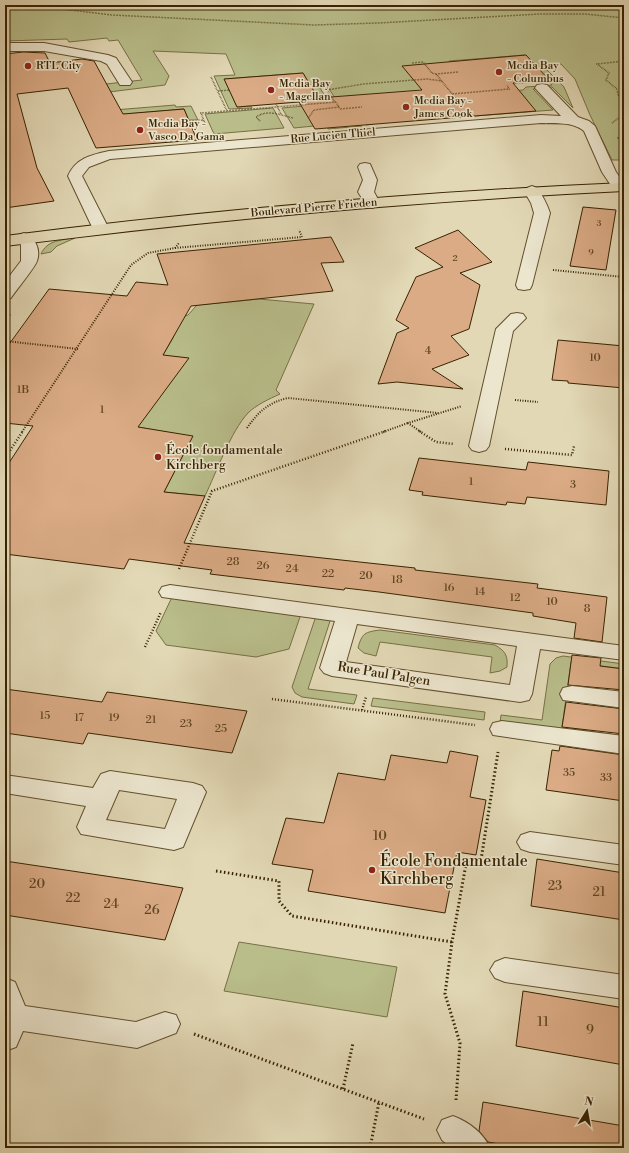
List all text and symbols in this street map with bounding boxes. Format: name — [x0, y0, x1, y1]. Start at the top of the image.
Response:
place label: RTL City — [36, 59, 82, 73]
place label: Media Bay - Columbus — [507, 59, 564, 86]
marker: RTL City — [23, 61, 33, 71]
marker: Media Bay - Columbus — [494, 67, 504, 77]
place label: Media Bay - Magellan — [279, 77, 331, 104]
marker: Media Bay - Magellan — [266, 85, 276, 95]
place label: Media Bay - James Cook — [413, 94, 473, 121]
marker: Media Bay - James Cook — [401, 102, 411, 112]
place label: Media Bay - Vasco Da Gama — [147, 117, 225, 144]
marker: Media Bay - Vasco Da Gama — [135, 125, 145, 135]
street label: Rue Lucien Thiel — [290, 125, 377, 147]
street label: Boulevard Pierre Frieden — [249, 195, 378, 221]
house number: 3 — [597, 218, 602, 229]
house number: 9 — [588, 247, 594, 258]
house number: 2 — [452, 253, 458, 264]
house number: 4 — [425, 344, 432, 358]
house number: 10 — [589, 351, 601, 365]
house number: 1B — [17, 383, 29, 397]
house number: 1 — [100, 403, 105, 417]
place label: École fondamentale Kirchberg — [166, 441, 283, 473]
marker: École fondamentale Kirchberg — [153, 452, 163, 462]
house number: 1 — [469, 475, 474, 489]
house number: 3 — [570, 478, 576, 492]
house number: 28 — [226, 555, 240, 569]
house number: 26 — [257, 559, 270, 573]
house number: 24 — [286, 562, 299, 576]
house number: 22 — [322, 567, 334, 581]
house number: 20 — [359, 569, 373, 583]
house number: 18 — [391, 573, 403, 587]
house number: 16 — [443, 581, 455, 595]
house number: 14 — [475, 585, 486, 599]
house number: 12 — [509, 591, 521, 605]
house number: 10 — [546, 595, 558, 609]
house number: 8 — [584, 602, 591, 616]
street label: Rue Paul Palgen — [336, 659, 432, 689]
house number: 15 — [40, 709, 50, 723]
house number: 17 — [74, 711, 84, 725]
house number: 19 — [108, 711, 120, 725]
house number: 21 — [145, 713, 157, 727]
house number: 23 — [180, 717, 192, 731]
house number: 25 — [215, 722, 227, 736]
house number: 35 — [563, 766, 575, 780]
house number: 33 — [600, 771, 612, 785]
house number: 10 — [373, 828, 387, 844]
place label: École Fondamentale Kirchberg — [380, 849, 528, 889]
marker: École Fondamentale Kirchberg — [367, 865, 377, 875]
house number: 20 — [29, 876, 45, 892]
house number: 23 — [548, 878, 562, 894]
house number: 21 — [592, 884, 606, 900]
house number: 22 — [66, 890, 80, 906]
house number: 24 — [103, 896, 119, 912]
house number: 26 — [144, 902, 160, 918]
house number: 11 — [537, 1014, 549, 1030]
house number: 9 — [586, 1022, 594, 1038]
north arrow — [567, 1091, 607, 1131]
text: N — [583, 1094, 595, 1110]

